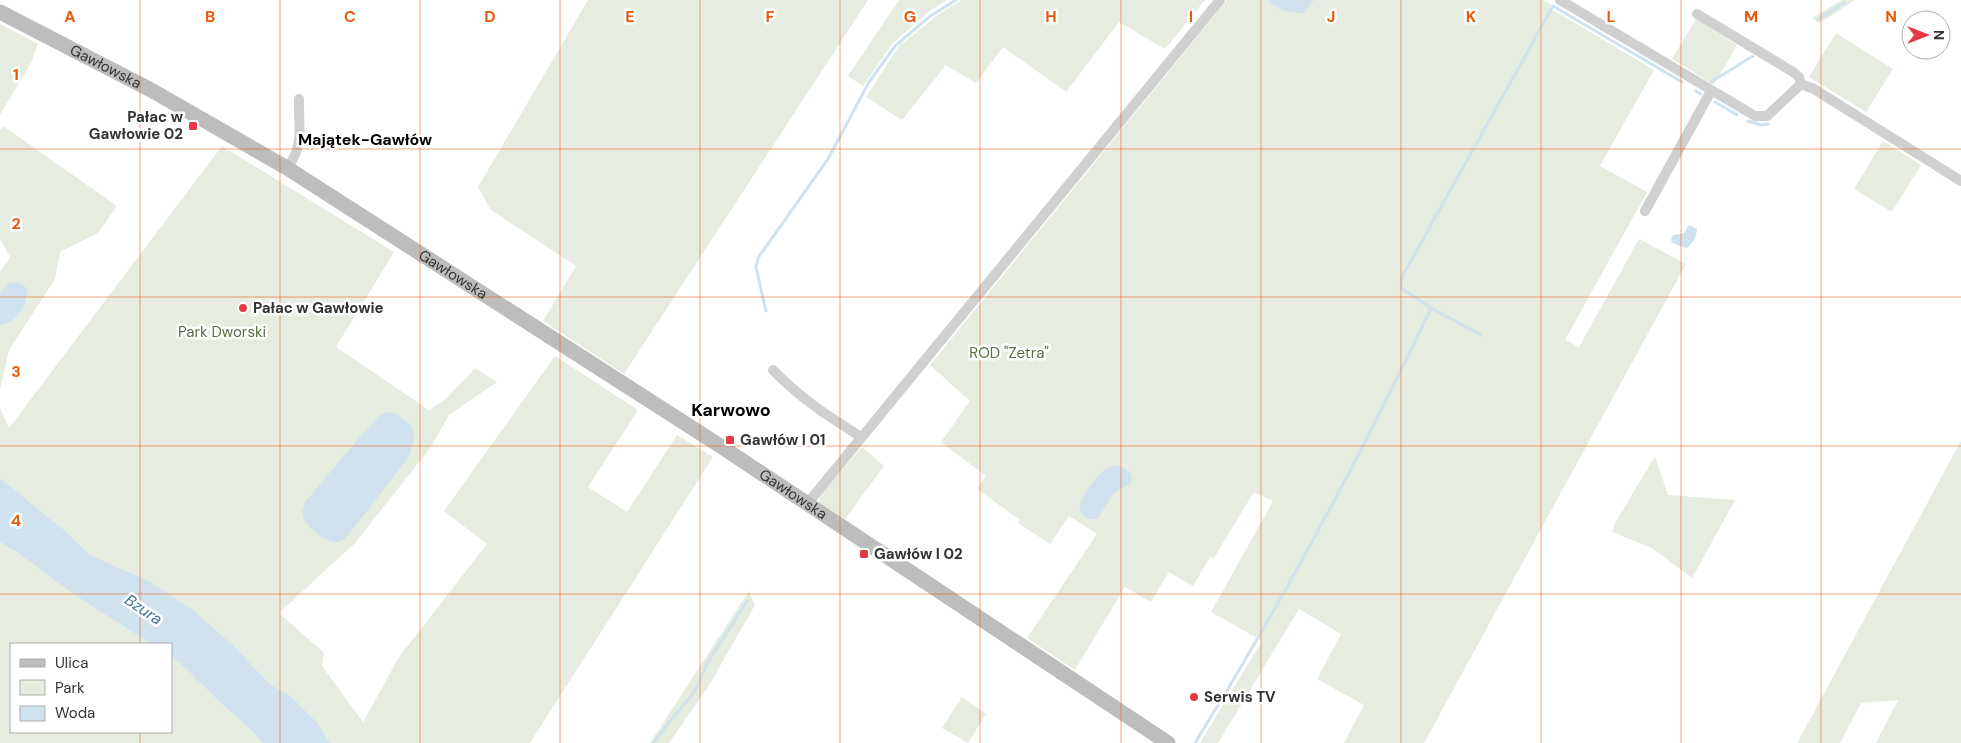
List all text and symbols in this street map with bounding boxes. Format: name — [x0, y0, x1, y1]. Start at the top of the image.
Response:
text: A — [64, 6, 76, 27]
text: B — [205, 6, 215, 27]
text: C — [344, 6, 356, 27]
text: D — [484, 6, 496, 27]
text: E — [625, 6, 635, 27]
text: F — [766, 6, 775, 27]
text: G — [904, 6, 916, 27]
text: H — [1045, 6, 1057, 27]
text: I — [1189, 6, 1193, 27]
text: J — [1327, 6, 1335, 27]
text: K — [1466, 6, 1477, 27]
text: L — [1607, 6, 1616, 27]
text: M — [1744, 6, 1758, 27]
text: N — [1885, 6, 1897, 27]
north arrow — [1901, 10, 1951, 60]
text: N — [1930, 30, 1948, 40]
street label: Gawłowska — [67, 40, 145, 93]
text: 1 — [13, 64, 19, 85]
place label: Pałac w Gawłowie 02 — [89, 107, 184, 144]
marker: Pałac w Gawłowie 02 — [187, 120, 199, 132]
district label: Majątek-Gawłów — [298, 129, 432, 150]
text: 2 — [11, 213, 21, 234]
street label: Gawłowska — [415, 245, 491, 304]
place label: Pałac w Gawłowie — [253, 298, 384, 318]
marker: Pałac w Gawłowie — [237, 302, 249, 314]
park label: Park Dworski — [178, 322, 266, 342]
park label: ROD "Zetra" — [969, 343, 1049, 363]
text: 3 — [11, 361, 21, 382]
district label: Karwowo — [691, 398, 771, 422]
place label: Gawłów I 01 — [740, 430, 825, 450]
marker: Gawłów I 01 — [724, 434, 736, 446]
street label: Gawłowska — [755, 464, 831, 524]
text: 4 — [11, 510, 21, 531]
place label: Gawłów I 02 — [874, 544, 963, 564]
marker: Gawłów I 02 — [858, 548, 870, 560]
water label: Bzura — [121, 589, 167, 630]
legend — [10, 643, 172, 733]
text: Ulica — [55, 653, 89, 673]
text: Park — [55, 678, 85, 698]
place label: Serwis TV — [1204, 687, 1276, 707]
marker: Serwis TV — [1188, 691, 1200, 703]
text: Woda — [55, 703, 95, 723]

